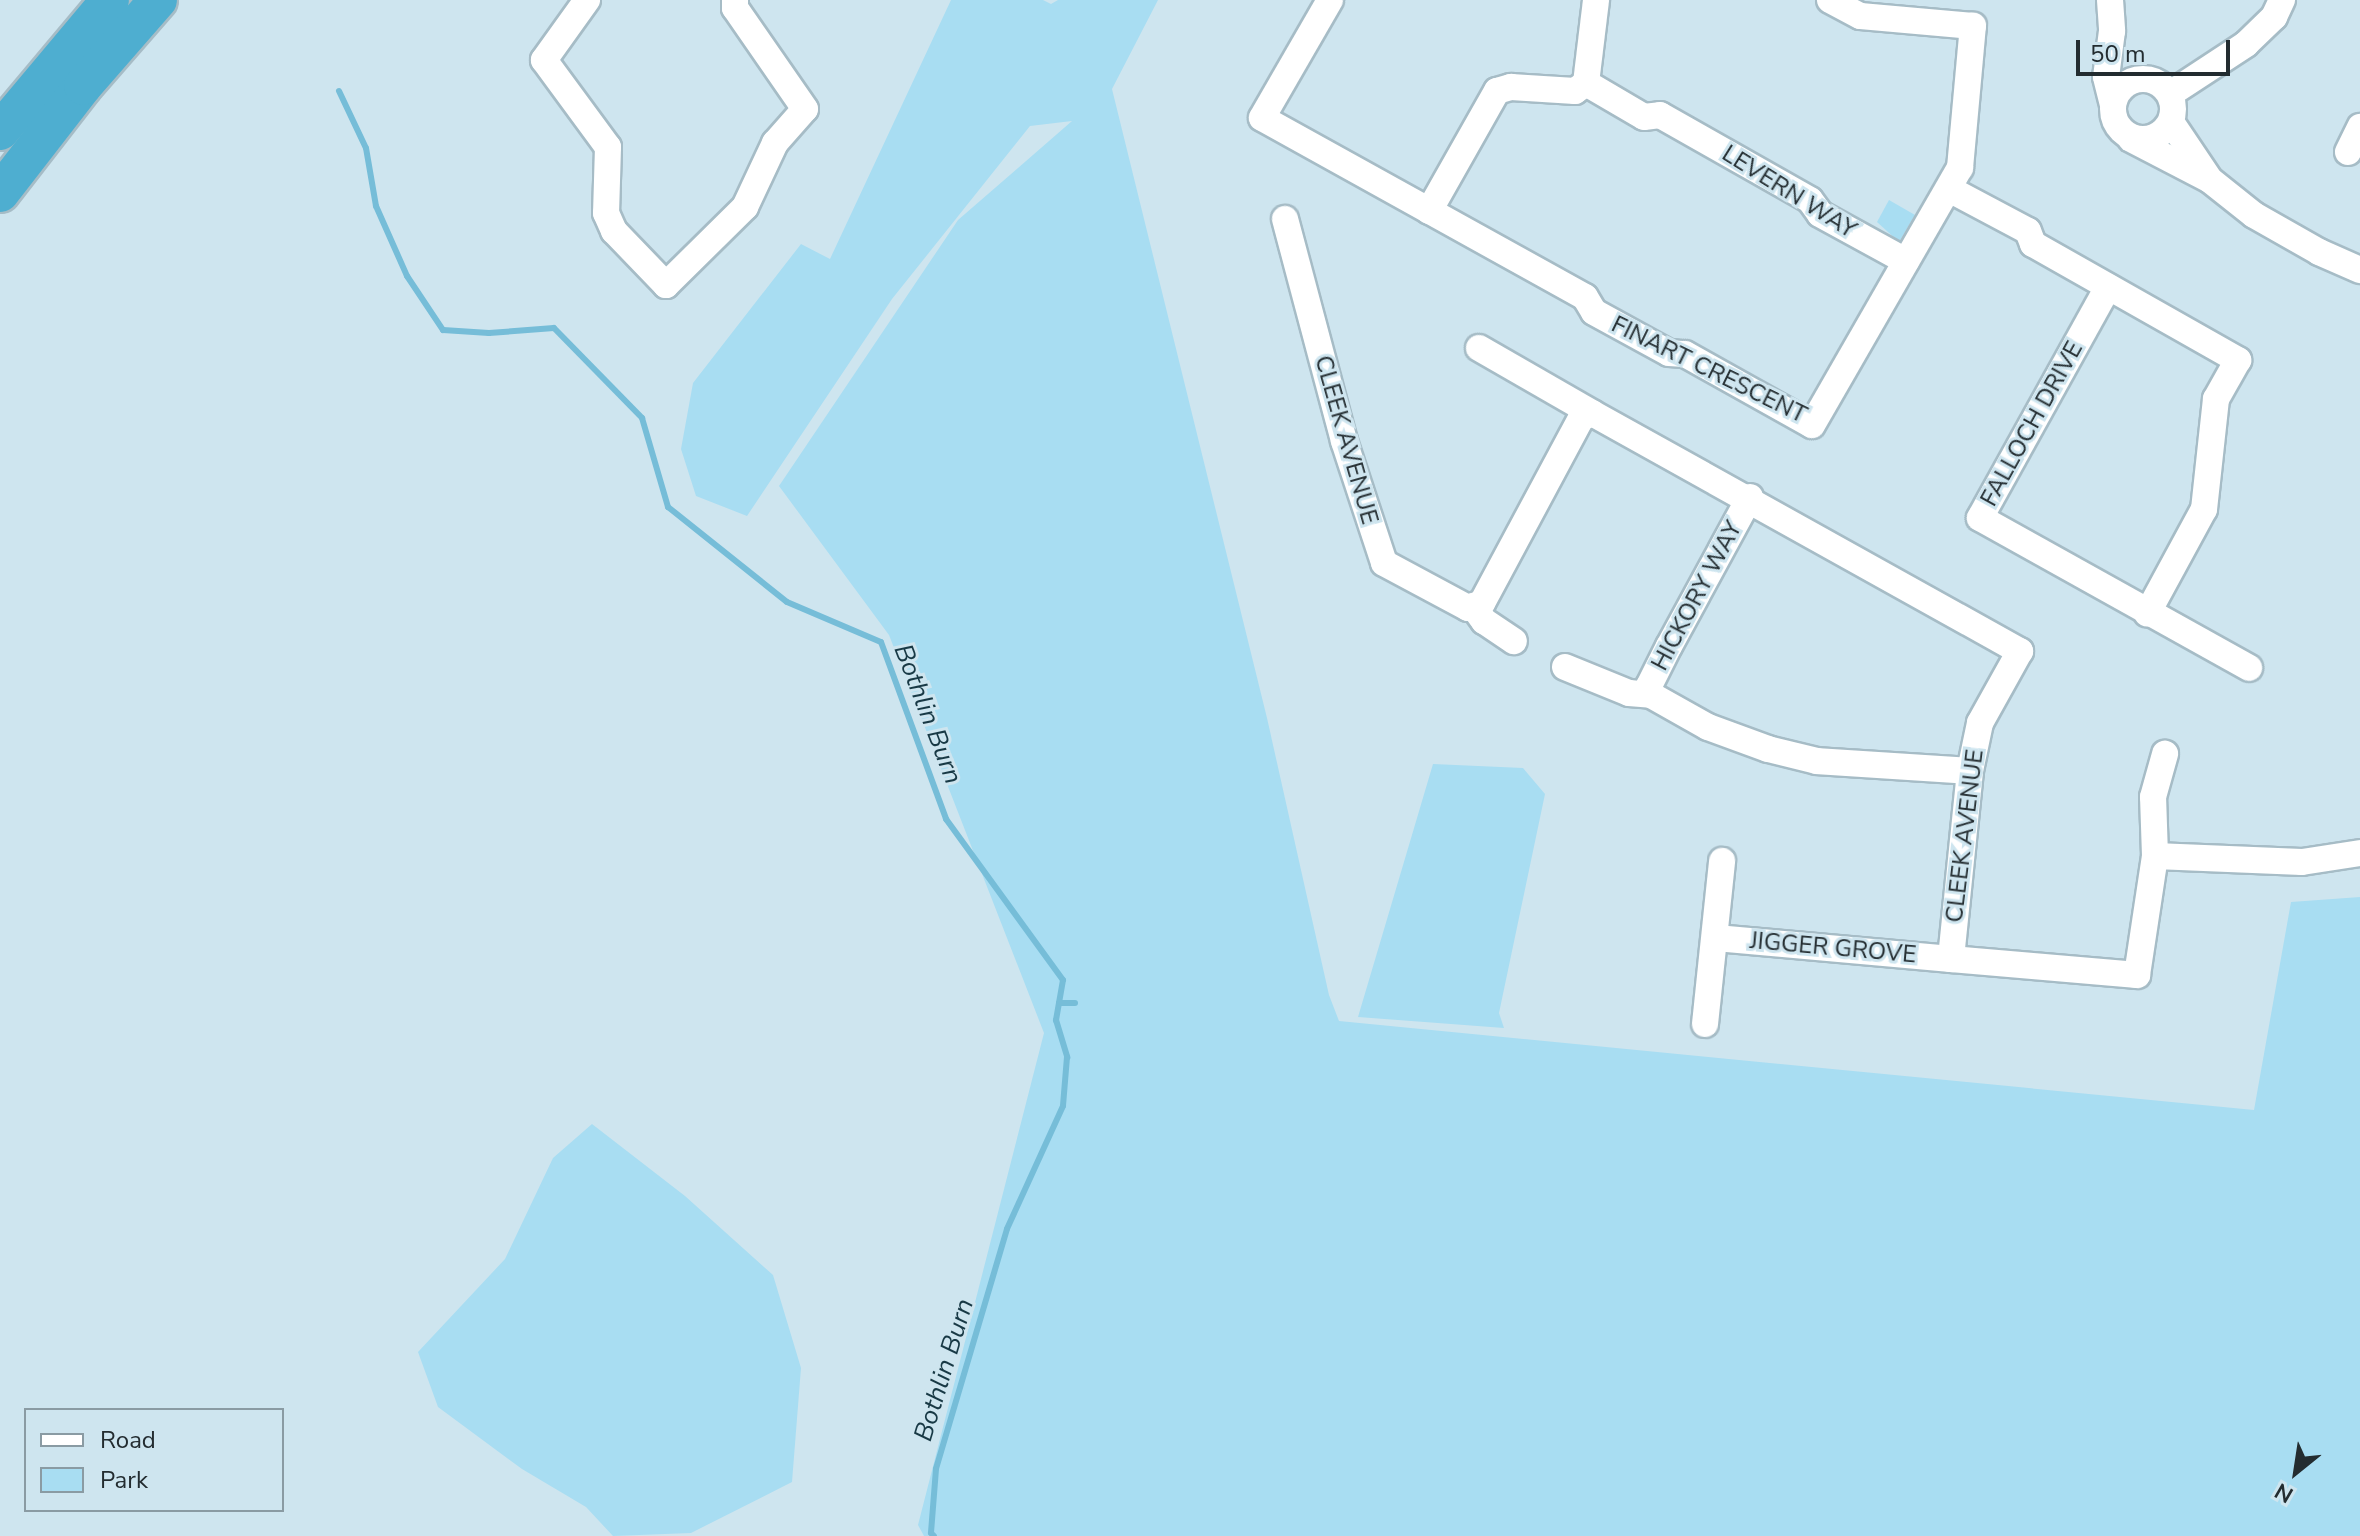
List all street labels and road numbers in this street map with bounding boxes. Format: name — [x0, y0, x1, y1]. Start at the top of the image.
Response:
street label: LEVERN WAY — [1717, 139, 1861, 245]
street label: FINART CRESCENT — [1607, 310, 1811, 430]
street label: FALLOCH DRIVE — [1975, 337, 2089, 511]
street label: CLEEK AVENUE — [1308, 352, 1384, 528]
street label: HICKORY WAY — [1646, 516, 1748, 676]
street label: CLEEK AVENUE — [1940, 748, 1990, 924]
street label: JIGGER GROVE — [1749, 926, 1917, 970]

